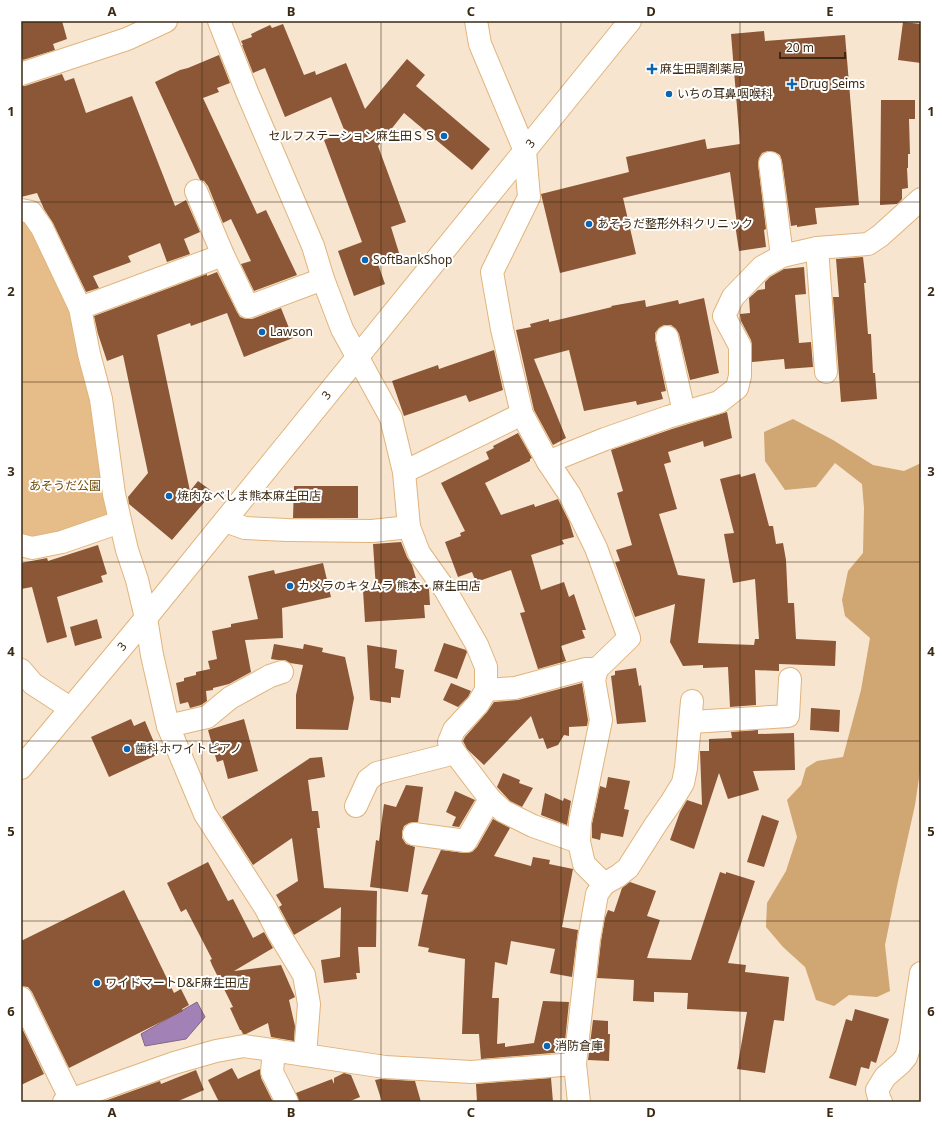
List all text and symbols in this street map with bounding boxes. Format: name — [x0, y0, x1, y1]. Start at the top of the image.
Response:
text: A — [108, 2, 117, 20]
text: B — [287, 2, 295, 20]
text: C — [467, 2, 475, 20]
text: D — [646, 2, 656, 20]
text: E — [826, 2, 834, 20]
scale bar — [780, 34, 845, 60]
text: 20 m — [786, 39, 814, 56]
place label: 麻生田調剤薬局 — [660, 60, 744, 77]
marker: 麻生田調剤薬局 — [647, 64, 657, 74]
place label: Drug Seims — [800, 75, 865, 92]
marker: Drug Seims — [787, 79, 797, 89]
place label: いちの耳鼻咽喉科 — [677, 85, 773, 102]
marker: いちの耳鼻咽喉科 — [664, 89, 674, 99]
text: 1 — [7, 102, 15, 120]
text: 1 — [927, 102, 935, 120]
place label: セルフステーション麻生田ＳＳ — [268, 127, 436, 144]
marker: セルフステーション麻生田ＳＳ — [439, 131, 449, 141]
street label: 3 — [521, 135, 539, 151]
place label: あそうだ整形外科クリニック — [597, 215, 753, 232]
marker: あそうだ整形外科クリニック — [584, 219, 594, 229]
place label: SoftBankShop — [373, 251, 452, 268]
marker: SoftBankShop — [360, 255, 370, 265]
text: 2 — [7, 282, 15, 300]
text: 2 — [927, 282, 935, 300]
place label: Lawson — [270, 323, 313, 340]
marker: Lawson — [257, 327, 267, 337]
street label: 3 — [317, 387, 335, 403]
text: 3 — [7, 462, 15, 480]
text: 3 — [927, 462, 935, 480]
park label: あそうだ公園 — [29, 477, 101, 494]
place label: 焼肉なべしま熊本麻生田店 — [177, 487, 321, 504]
marker: 焼肉なべしま熊本麻生田店 — [164, 491, 174, 501]
place label: カメラのキタムラ 熊本・麻生田店 — [298, 577, 481, 594]
marker: カメラのキタムラ 熊本・麻生田店 — [285, 581, 295, 591]
street label: 3 — [113, 638, 131, 654]
text: 4 — [7, 642, 15, 660]
text: 4 — [927, 642, 935, 660]
place label: 歯科ホワイトピアノ — [135, 740, 242, 757]
marker: 歯科ホワイトピアノ — [122, 744, 132, 754]
text: 5 — [7, 822, 15, 840]
text: 5 — [927, 822, 935, 840]
place label: ワイドマートD&F麻生田店 — [105, 974, 249, 991]
marker: ワイドマートD&F麻生田店 — [92, 978, 102, 988]
text: 6 — [7, 1002, 15, 1020]
text: 6 — [927, 1002, 935, 1020]
place label: 消防倉庫 — [555, 1037, 603, 1054]
marker: 消防倉庫 — [542, 1041, 552, 1051]
text: A — [108, 1103, 117, 1121]
text: B — [287, 1103, 295, 1121]
text: C — [467, 1103, 475, 1121]
text: D — [646, 1103, 656, 1121]
text: E — [826, 1103, 834, 1121]

